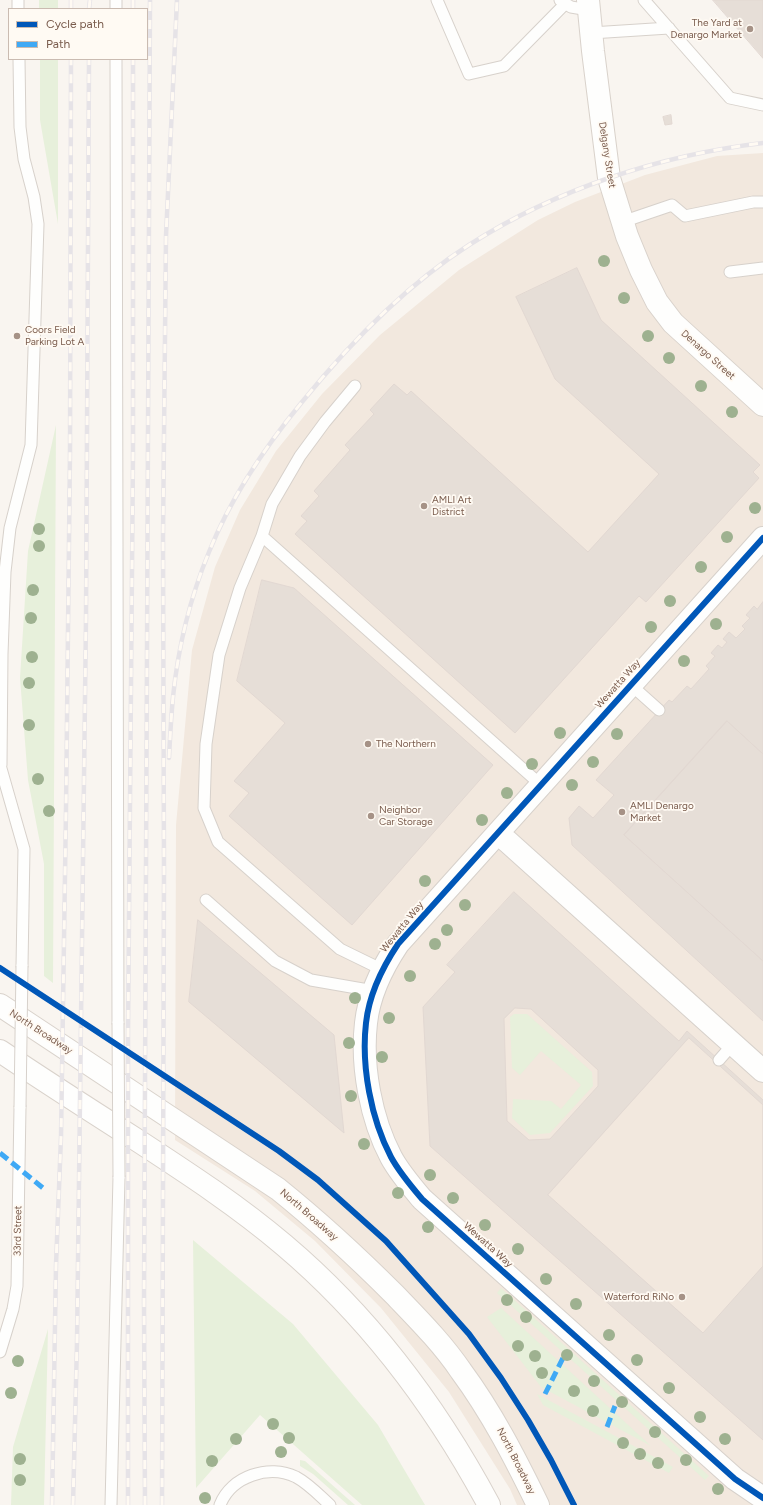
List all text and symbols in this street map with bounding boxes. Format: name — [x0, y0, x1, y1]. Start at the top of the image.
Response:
legend — [8, 8, 148, 60]
text: Cycle path — [46, 17, 104, 31]
place label: The Yard at Denargo Market — [671, 17, 742, 40]
marker: The Yard at Denargo Market — [745, 24, 755, 34]
text: Path — [46, 37, 70, 51]
street label: Delgany Street — [596, 121, 618, 189]
place label: Coors Field Parking Lot A — [25, 324, 84, 348]
street label: Denargo Street — [679, 328, 737, 382]
marker: Coors Field Parking Lot A — [12, 331, 22, 341]
place label: AMLI Art District — [432, 494, 472, 518]
marker: AMLI Art District — [419, 501, 429, 511]
street label: Wewatta Way — [593, 657, 643, 711]
place label: The Northern — [376, 738, 436, 750]
marker: The Northern — [363, 739, 373, 749]
place label: AMLI Denargo Market — [630, 800, 694, 824]
place label: Neighbor Car Storage — [379, 804, 433, 828]
marker: AMLI Denargo Market — [617, 807, 627, 817]
marker: Neighbor Car Storage — [366, 811, 376, 821]
street label: Wewatta Way — [378, 899, 426, 955]
street label: North Broadway — [7, 1007, 75, 1057]
street label: North Broadway — [278, 1187, 340, 1243]
street label: 33rd Street — [12, 1206, 24, 1256]
street label: Wewatta Way — [461, 1220, 515, 1270]
place label: Waterford RiNo — [604, 1291, 674, 1303]
marker: Waterford RiNo — [677, 1292, 687, 1302]
street label: North Broadway — [494, 1426, 538, 1496]

